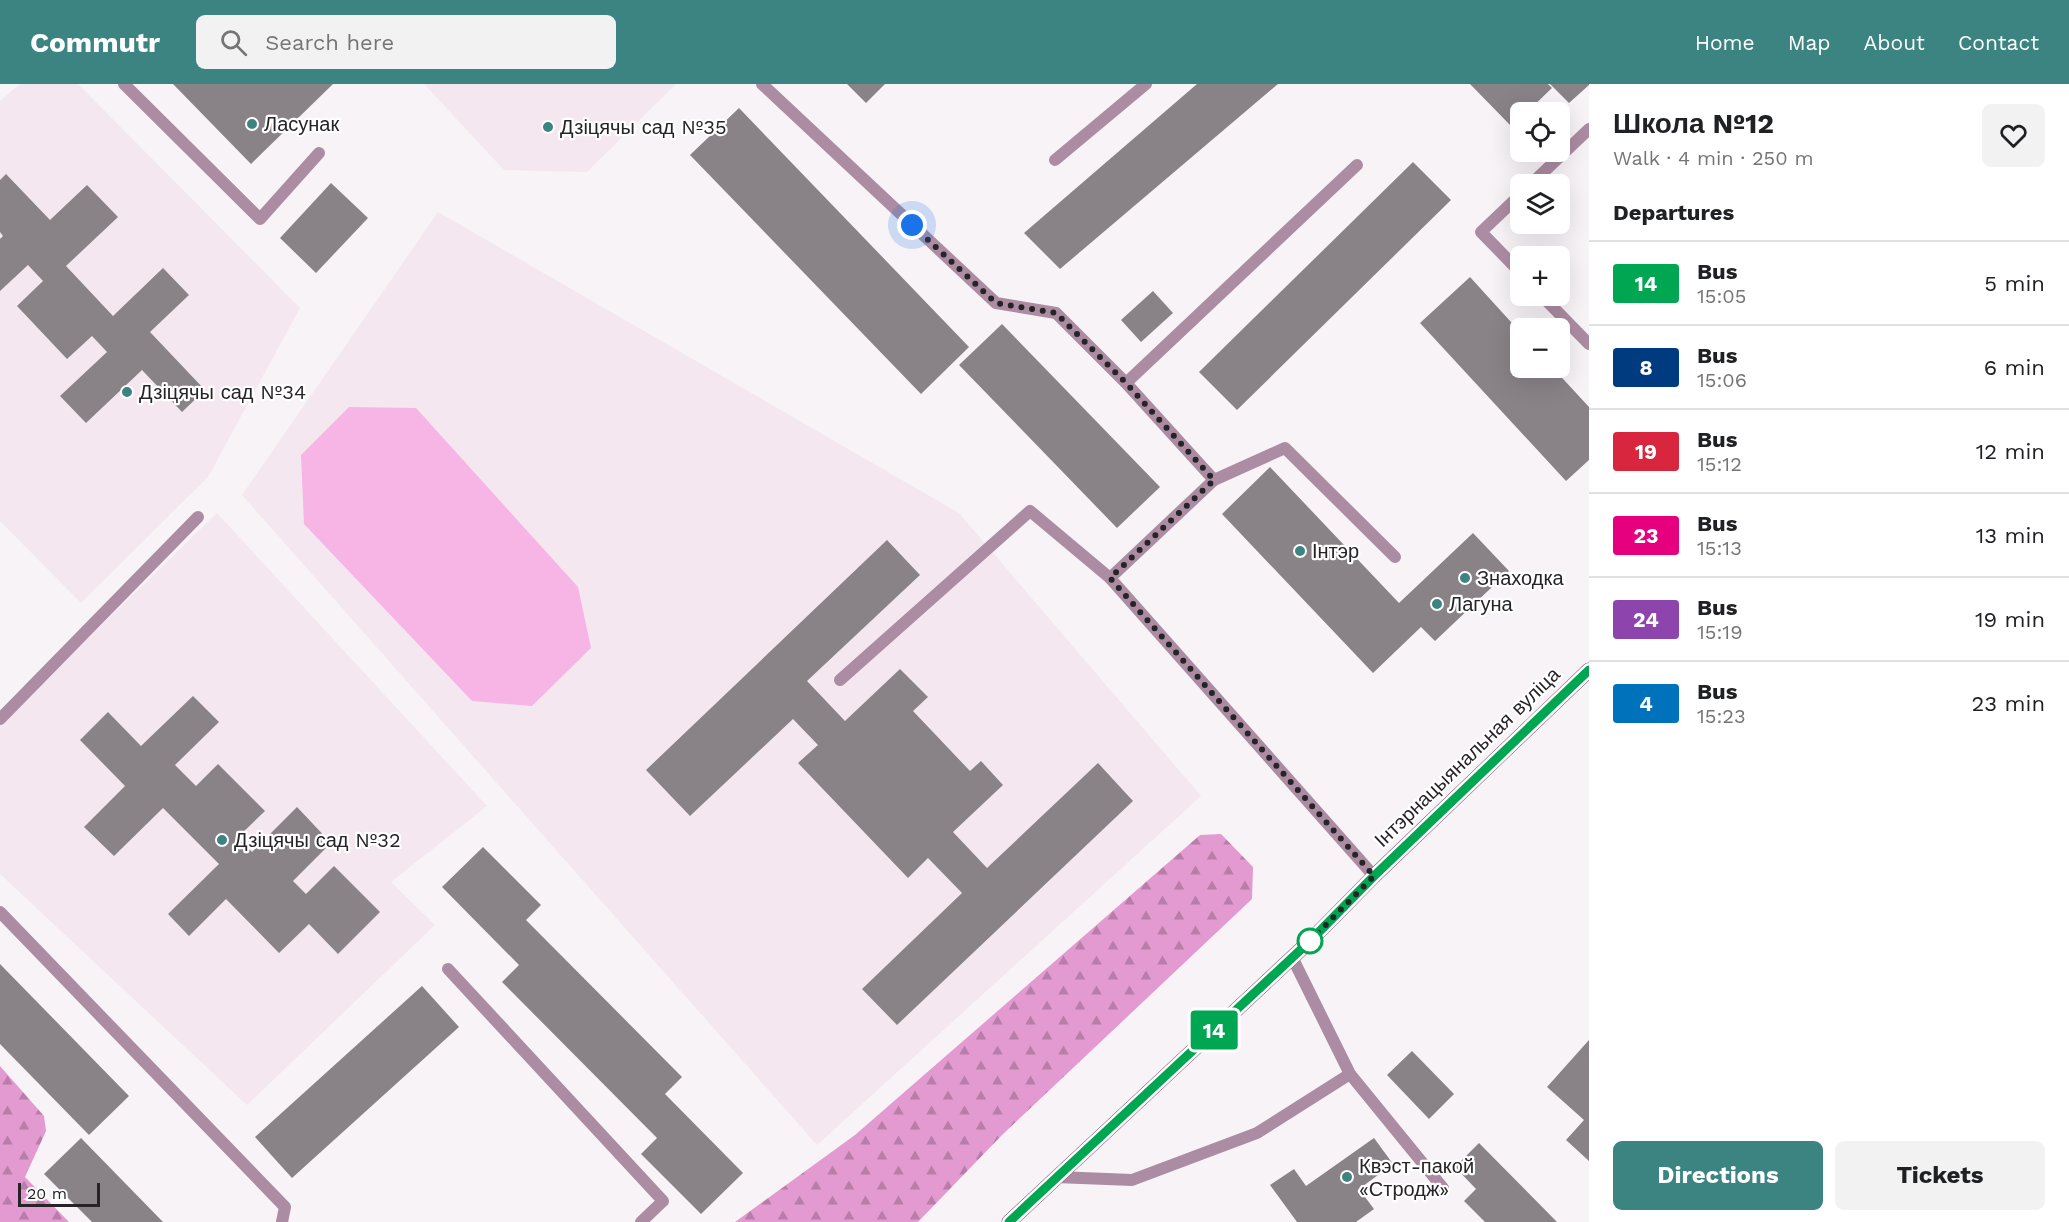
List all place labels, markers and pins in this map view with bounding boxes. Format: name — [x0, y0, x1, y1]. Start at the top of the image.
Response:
place label: Ласунак — [264, 112, 339, 136]
place label: Дзіцячы сад №35 — [560, 115, 727, 139]
marker: Ласунак — [245, 117, 259, 131]
marker: Дзіцячы сад №35 — [541, 120, 555, 134]
place label: Дзіцячы сад №34 — [139, 380, 306, 404]
marker: Дзіцячы сад №34 — [120, 385, 134, 399]
place label: Інтэр — [1312, 539, 1359, 563]
marker: Інтэр — [1293, 544, 1307, 558]
place label: Знаходка — [1477, 566, 1565, 590]
marker: Знаходка — [1458, 571, 1472, 585]
place label: Лагуна — [1449, 592, 1514, 616]
marker: Лагуна — [1430, 597, 1444, 611]
place label: Дзіцячы сад №32 — [234, 828, 401, 852]
marker: Дзіцячы сад №32 — [215, 833, 229, 847]
unlabelled marker — [1297, 928, 1323, 954]
place label: Квэст-пакой «Стродж» — [1359, 1154, 1474, 1201]
marker: Квэст-пакой «Стродж» — [1340, 1170, 1354, 1184]

